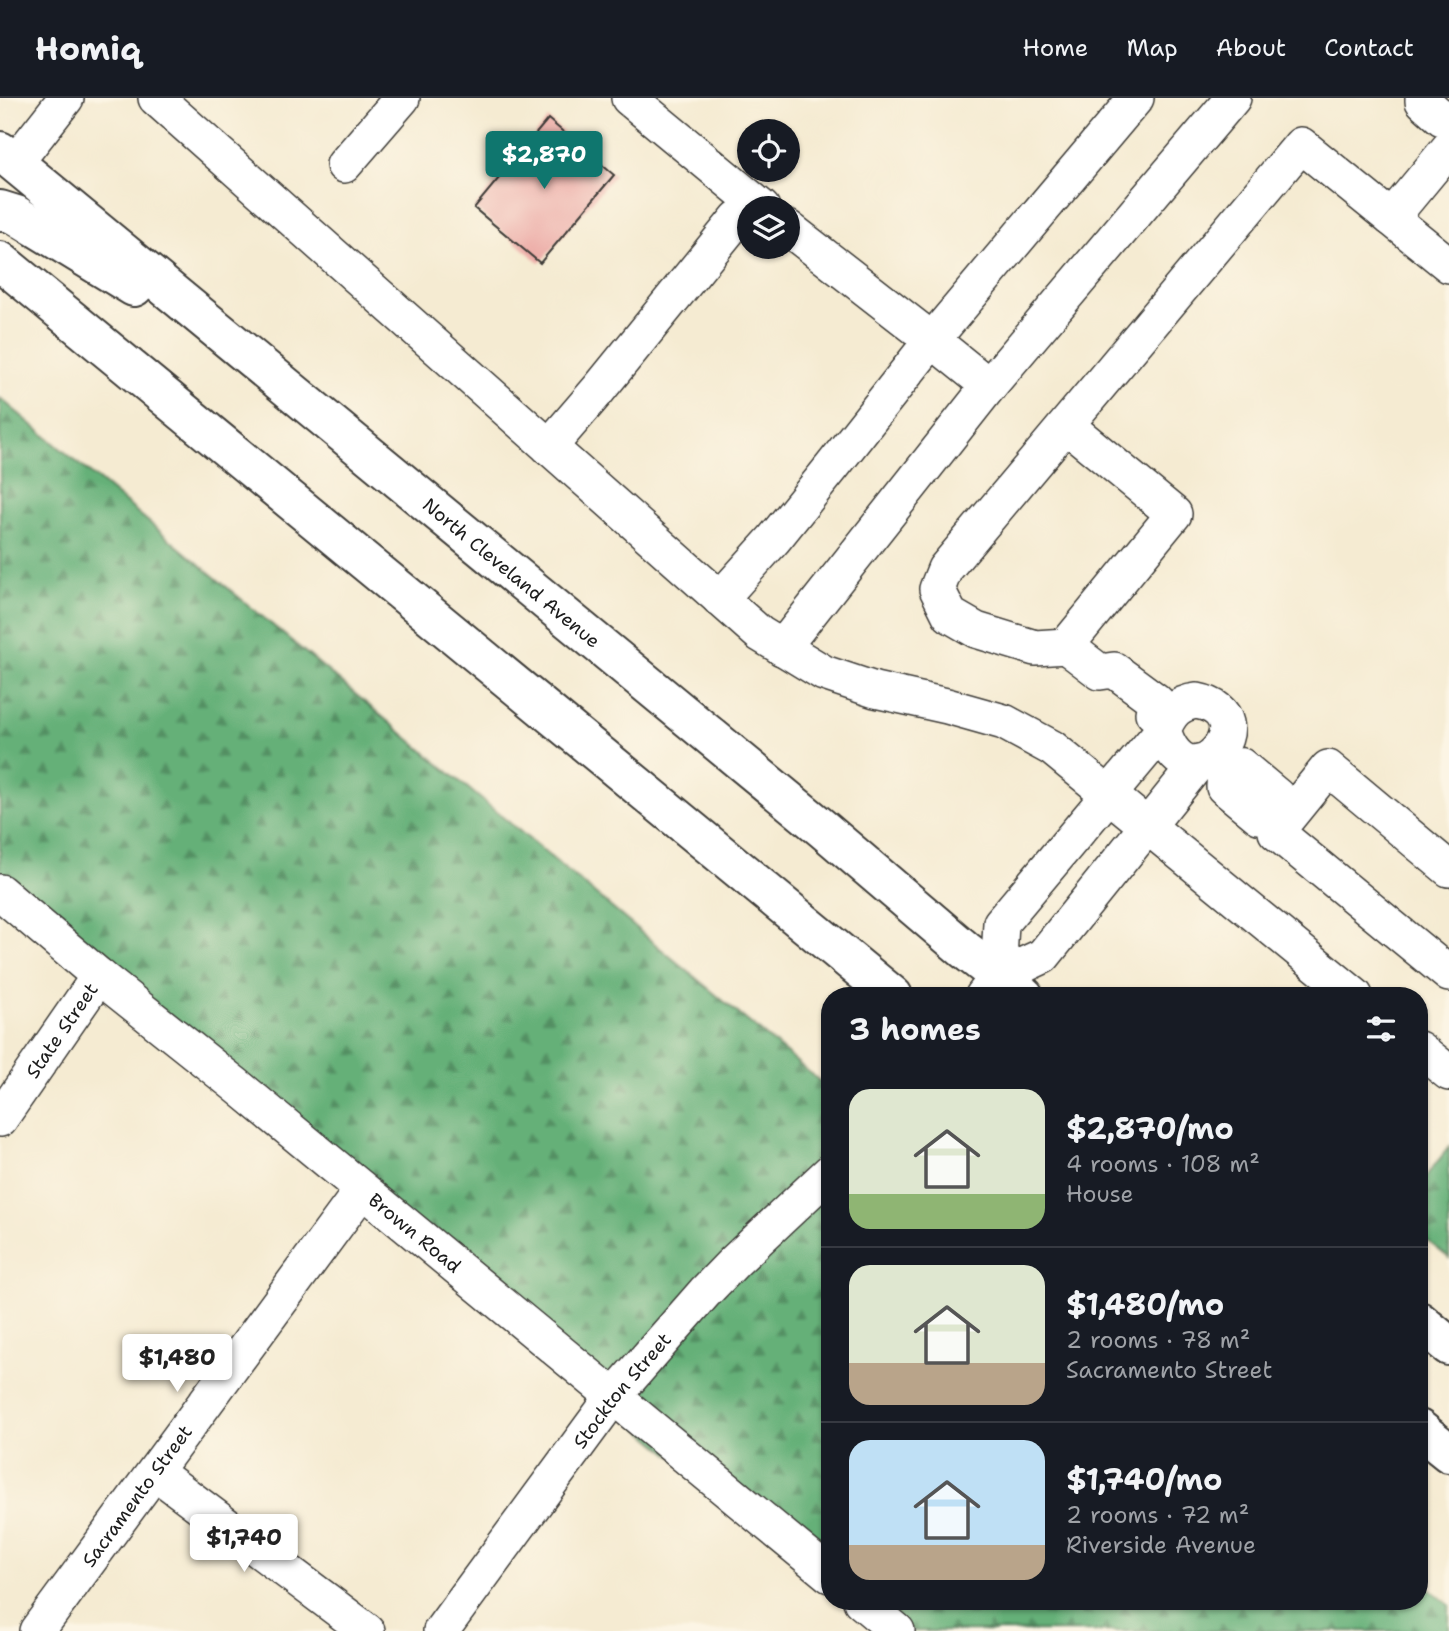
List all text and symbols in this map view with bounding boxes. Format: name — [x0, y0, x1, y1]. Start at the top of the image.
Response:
text: Homiq — [35, 26, 141, 71]
text: Home — [1022, 32, 1088, 64]
text: Map — [1126, 32, 1178, 64]
text: About — [1216, 32, 1286, 64]
text: Contact — [1324, 32, 1414, 64]
map controls — [737, 119, 800, 259]
button: locate — [737, 119, 800, 182]
pin: $2,870 — [487, 132, 601, 191]
text: $2,870 — [502, 139, 586, 169]
button: layers — [737, 196, 800, 259]
street label: North Cleveland Avenue — [417, 492, 605, 654]
street label: State Street — [20, 978, 104, 1083]
text: 3 homes — [849, 1009, 981, 1050]
icon: filters — [1362, 1010, 1400, 1048]
text: $2,870/mo — [1066, 1108, 1234, 1149]
icon: home — [905, 1117, 989, 1201]
text: 4 rooms · 108 m² — [1066, 1149, 1260, 1179]
text: House — [1066, 1179, 1134, 1209]
street label: Brown Road — [363, 1188, 466, 1279]
text: $1,480/mo — [1066, 1284, 1224, 1325]
icon: home — [905, 1293, 989, 1377]
text: 2 rooms · 78 m² — [1066, 1325, 1250, 1355]
street label: Stockton Street — [567, 1328, 677, 1454]
pin: $1,480 — [120, 1334, 234, 1394]
text: $1,480 — [138, 1342, 216, 1372]
text: Sacramento Street — [1066, 1355, 1272, 1385]
street label: Sacramento Street — [76, 1420, 198, 1572]
text: $1,740/mo — [1066, 1459, 1223, 1500]
icon: home — [905, 1468, 989, 1552]
text: 2 rooms · 72 m² — [1066, 1500, 1249, 1530]
pin: $1,740 — [187, 1514, 301, 1574]
text: $1,740 — [206, 1522, 282, 1552]
text: Riverside Avenue — [1066, 1530, 1256, 1560]

